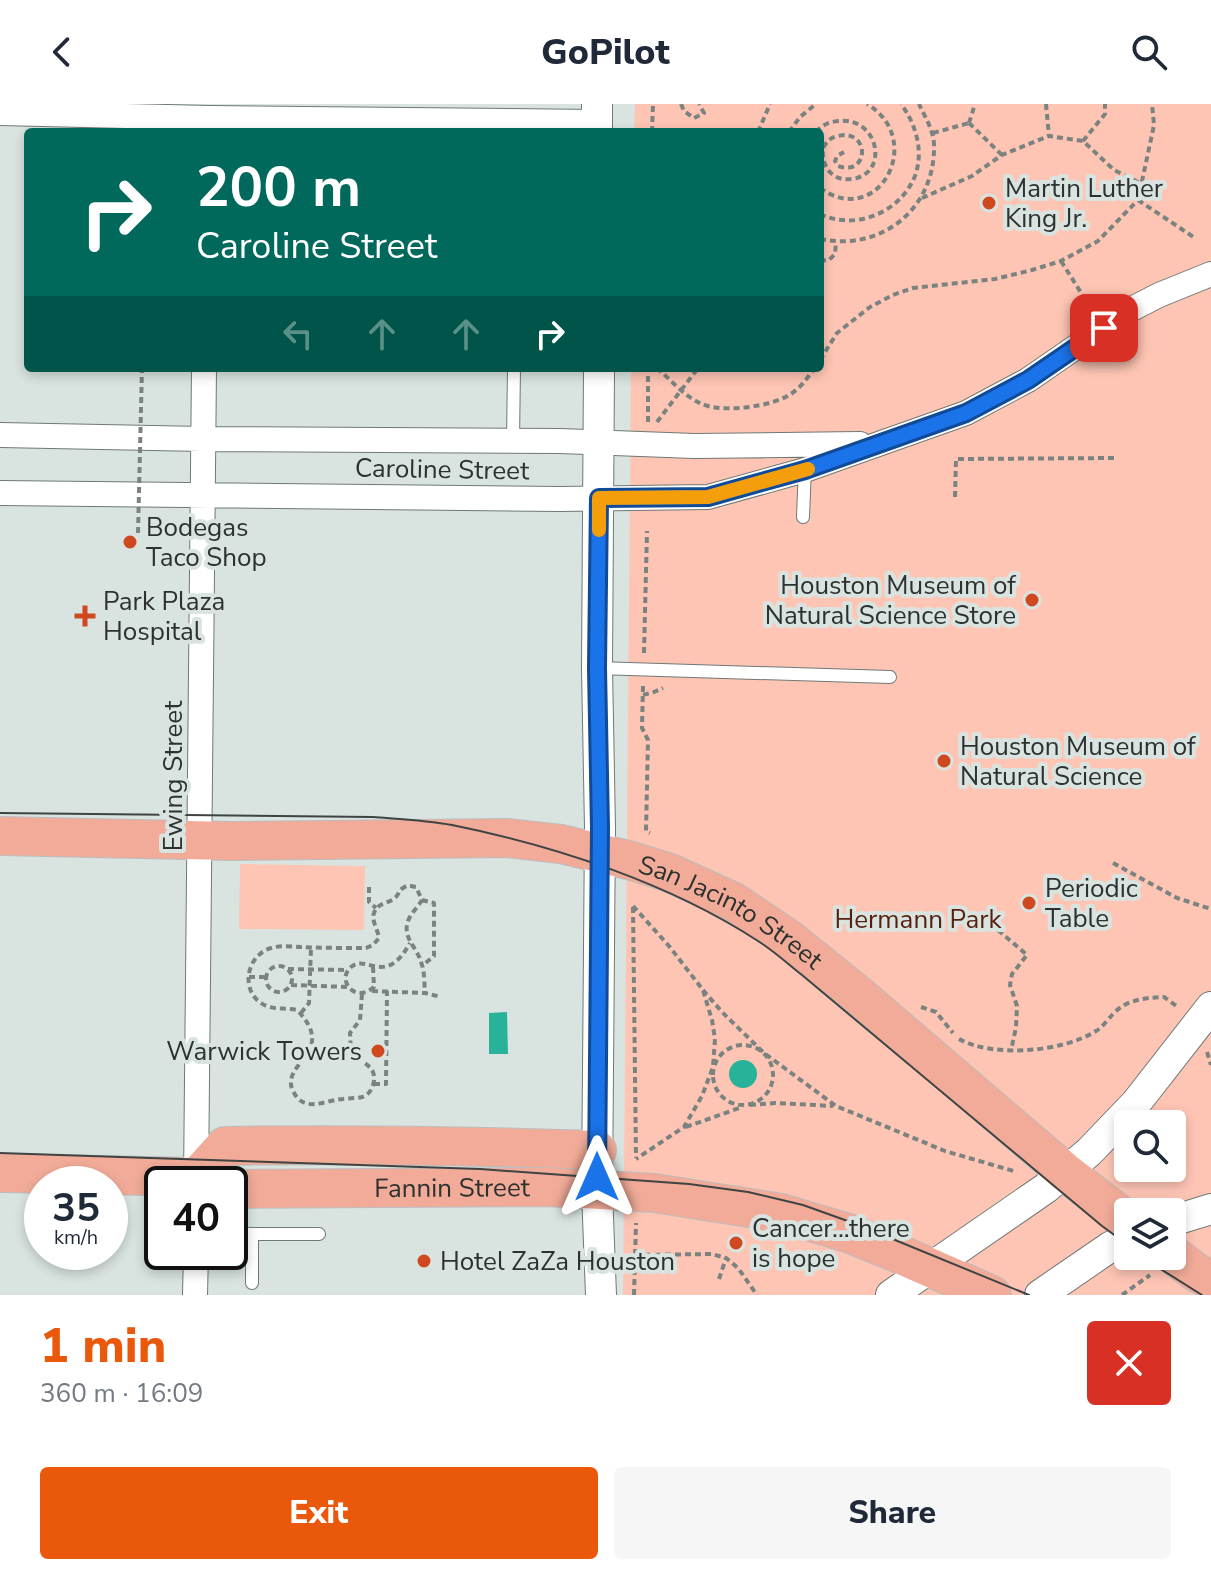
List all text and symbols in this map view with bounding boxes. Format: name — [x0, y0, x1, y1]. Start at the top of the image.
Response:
text: GoPilot — [541, 28, 670, 77]
icon: back — [40, 30, 84, 74]
icon: search — [1127, 30, 1171, 74]
text: 200 m — [196, 149, 361, 226]
icon: right — [64, 160, 168, 264]
place label: Martin Luther King Jr. — [1005, 171, 1164, 236]
marker: Martin Luther King Jr. — [980, 194, 998, 212]
text: Caroline Street — [196, 222, 437, 271]
pin — [1070, 294, 1138, 362]
icon: arrive — [1082, 306, 1126, 350]
icon: left — [276, 312, 320, 356]
icon: ahead — [360, 312, 404, 356]
icon: ahead — [444, 312, 488, 356]
icon: right — [528, 312, 572, 356]
street label: Caroline Street — [354, 450, 530, 489]
place label: Bodegas Taco Shop — [146, 510, 267, 575]
marker: Bodegas Taco Shop — [121, 533, 139, 551]
place label: Houston Museum of Natural Science Store — [765, 568, 1016, 633]
place label: Park Plaza Hospital — [103, 584, 225, 649]
marker: Houston Museum of Natural Science Store — [1023, 591, 1041, 609]
marker: Park Plaza Hospital — [74, 605, 96, 627]
street label: Ewing Street — [156, 700, 191, 851]
place label: Houston Museum of Natural Science — [960, 729, 1196, 794]
marker: Houston Museum of Natural Science — [935, 752, 953, 770]
street label: San Jacinto Street — [634, 847, 831, 978]
place label: Periodic Table — [1045, 871, 1138, 936]
marker: Periodic Table — [1020, 894, 1038, 912]
park label: Hermann Park — [834, 902, 1003, 937]
place label: Warwick Towers — [166, 1034, 362, 1069]
marker: Warwick Towers — [369, 1042, 387, 1060]
map controls — [1114, 1110, 1186, 1270]
button: search — [1114, 1110, 1186, 1182]
position arrow — [555, 1135, 639, 1219]
speed limit sign: 40 — [144, 1166, 248, 1270]
street label: Fannin Street — [374, 1170, 531, 1206]
text: 35 — [52, 1181, 100, 1235]
button: layers — [1114, 1198, 1186, 1270]
place label: Cancer...there is hope — [752, 1211, 910, 1276]
text: km/h — [54, 1224, 98, 1251]
marker: Cancer...there is hope — [727, 1234, 745, 1252]
place label: Hotel ZaZa Houston — [440, 1244, 675, 1279]
marker: Hotel ZaZa Houston — [415, 1252, 433, 1270]
text: 1 min — [40, 1313, 166, 1379]
button: close — [1087, 1321, 1171, 1405]
text: 360 m · 16:09 — [40, 1376, 203, 1411]
button: Exit — [40, 1467, 598, 1559]
button: Share — [614, 1467, 1171, 1559]

